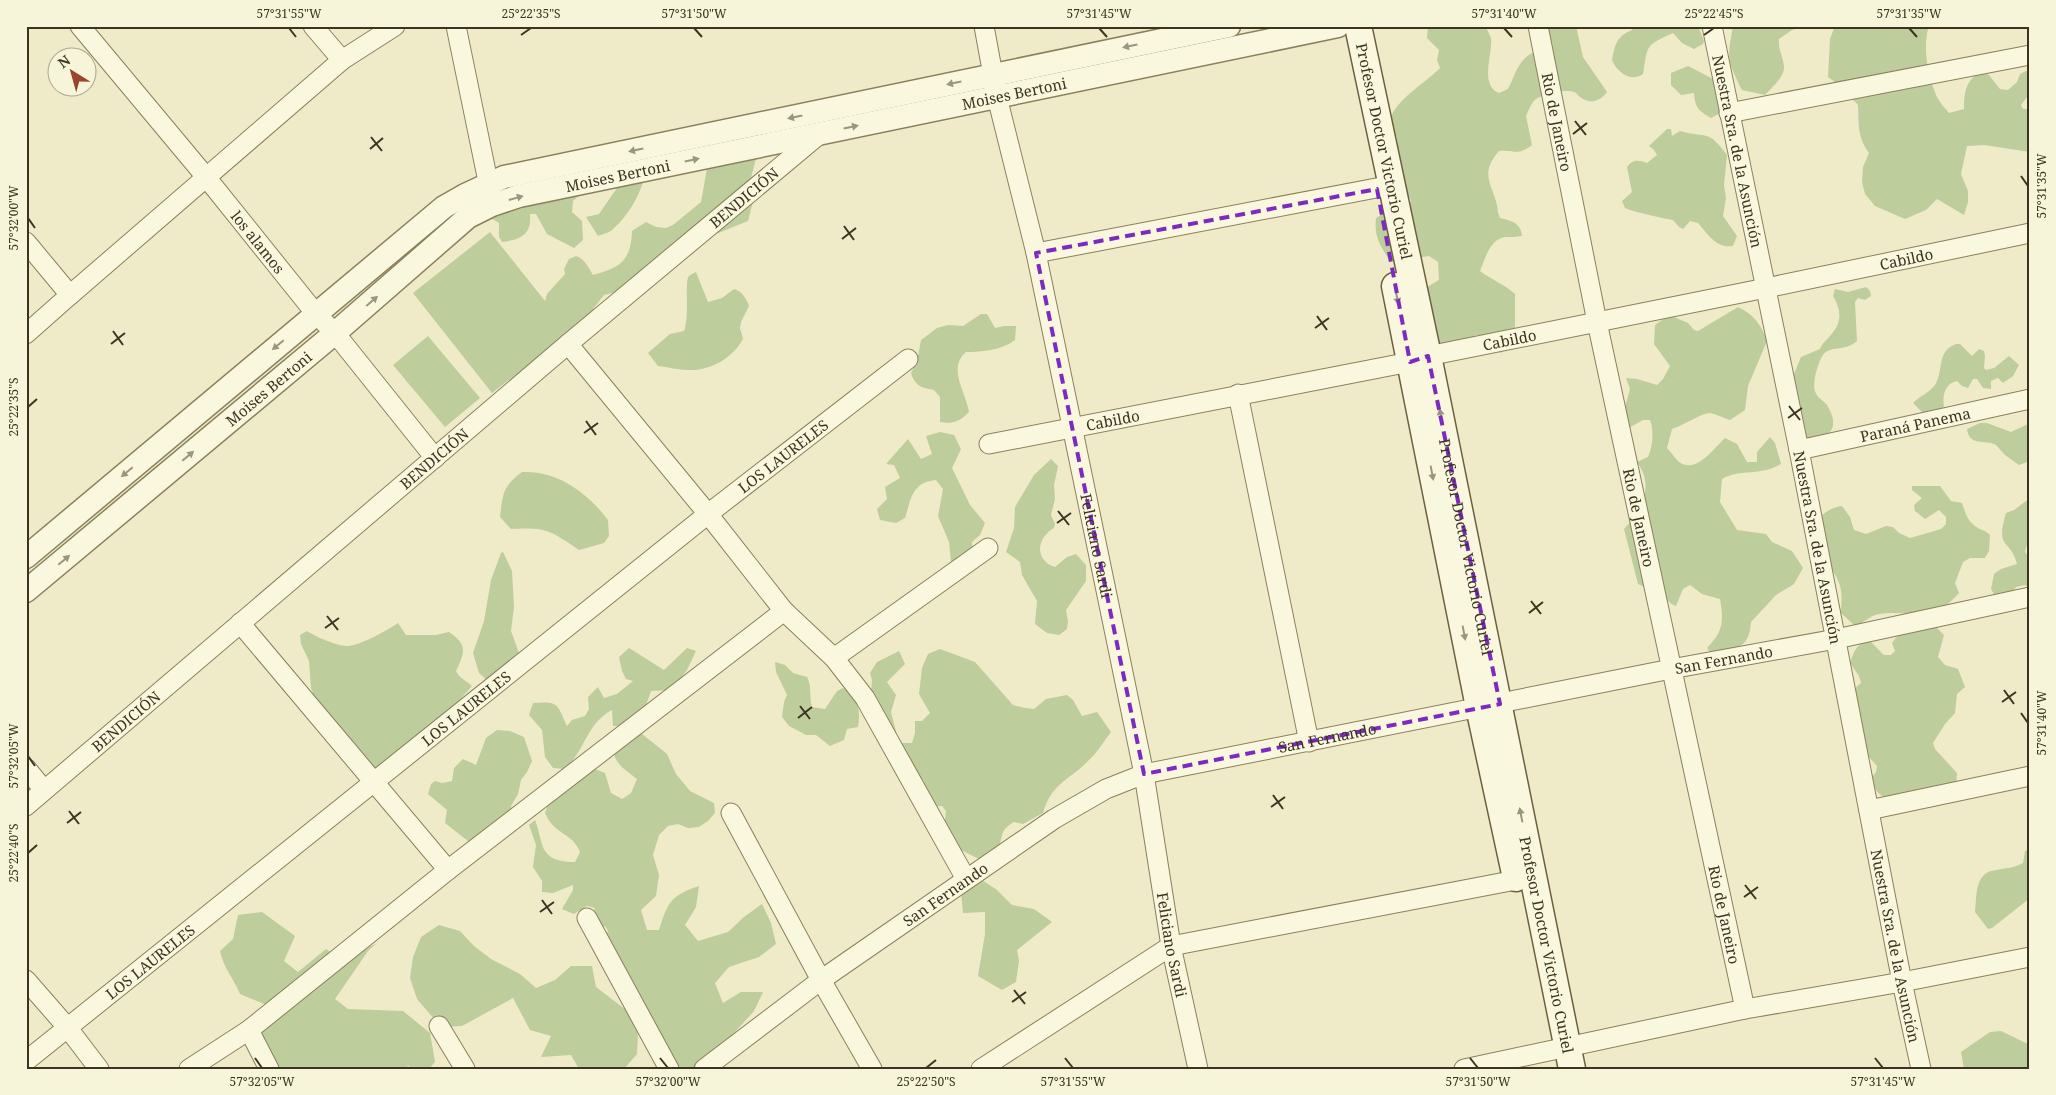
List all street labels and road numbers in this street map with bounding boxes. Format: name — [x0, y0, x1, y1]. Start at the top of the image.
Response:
street label: Profesor Doctor Victorio Curiel — [1352, 41, 1417, 262]
street label: Nuestra Sra. de la Asunción — [1708, 53, 1767, 250]
street label: Rio de Janeiro — [1538, 71, 1577, 173]
street label: Moises Bertoni — [960, 73, 1068, 114]
street label: Moises Bertoni — [563, 155, 672, 196]
street label: BENDICIÓN — [705, 162, 783, 232]
street label: los alamos — [227, 206, 290, 278]
street label: Cabildo — [1878, 243, 1935, 274]
street label: Cabildo — [1481, 324, 1538, 355]
street label: Moises Bertoni — [221, 347, 316, 430]
street label: Paraná Panema — [1858, 402, 1972, 446]
street label: Cabildo — [1084, 405, 1141, 435]
street label: LOS LAURELES — [734, 415, 832, 497]
street label: BENDICIÓN — [395, 423, 473, 493]
street label: Profesor Doctor Victorio Curiel — [1435, 437, 1498, 657]
street label: Nuestra Sra. de la Asunción — [1789, 449, 1846, 646]
street label: Rio de Janeiro — [1619, 466, 1660, 569]
street label: Feliciano Sardi — [1076, 492, 1117, 600]
street label: San Fernando — [1673, 641, 1774, 678]
street label: LOS LAURELES — [417, 666, 515, 750]
street label: BENDICIÓN — [87, 686, 165, 756]
street label: San Fernando — [1277, 718, 1378, 757]
street label: Profesor Doctor Victorio Curiel — [1515, 835, 1579, 1055]
street label: Nuestra Sra. de la Asunción — [1867, 848, 1925, 1045]
street label: San Fernando — [899, 858, 992, 931]
street label: Rio de Janeiro — [1704, 863, 1745, 966]
street label: Feliciano Sardi — [1153, 891, 1192, 999]
street label: LOS LAURELES — [101, 920, 199, 1003]

